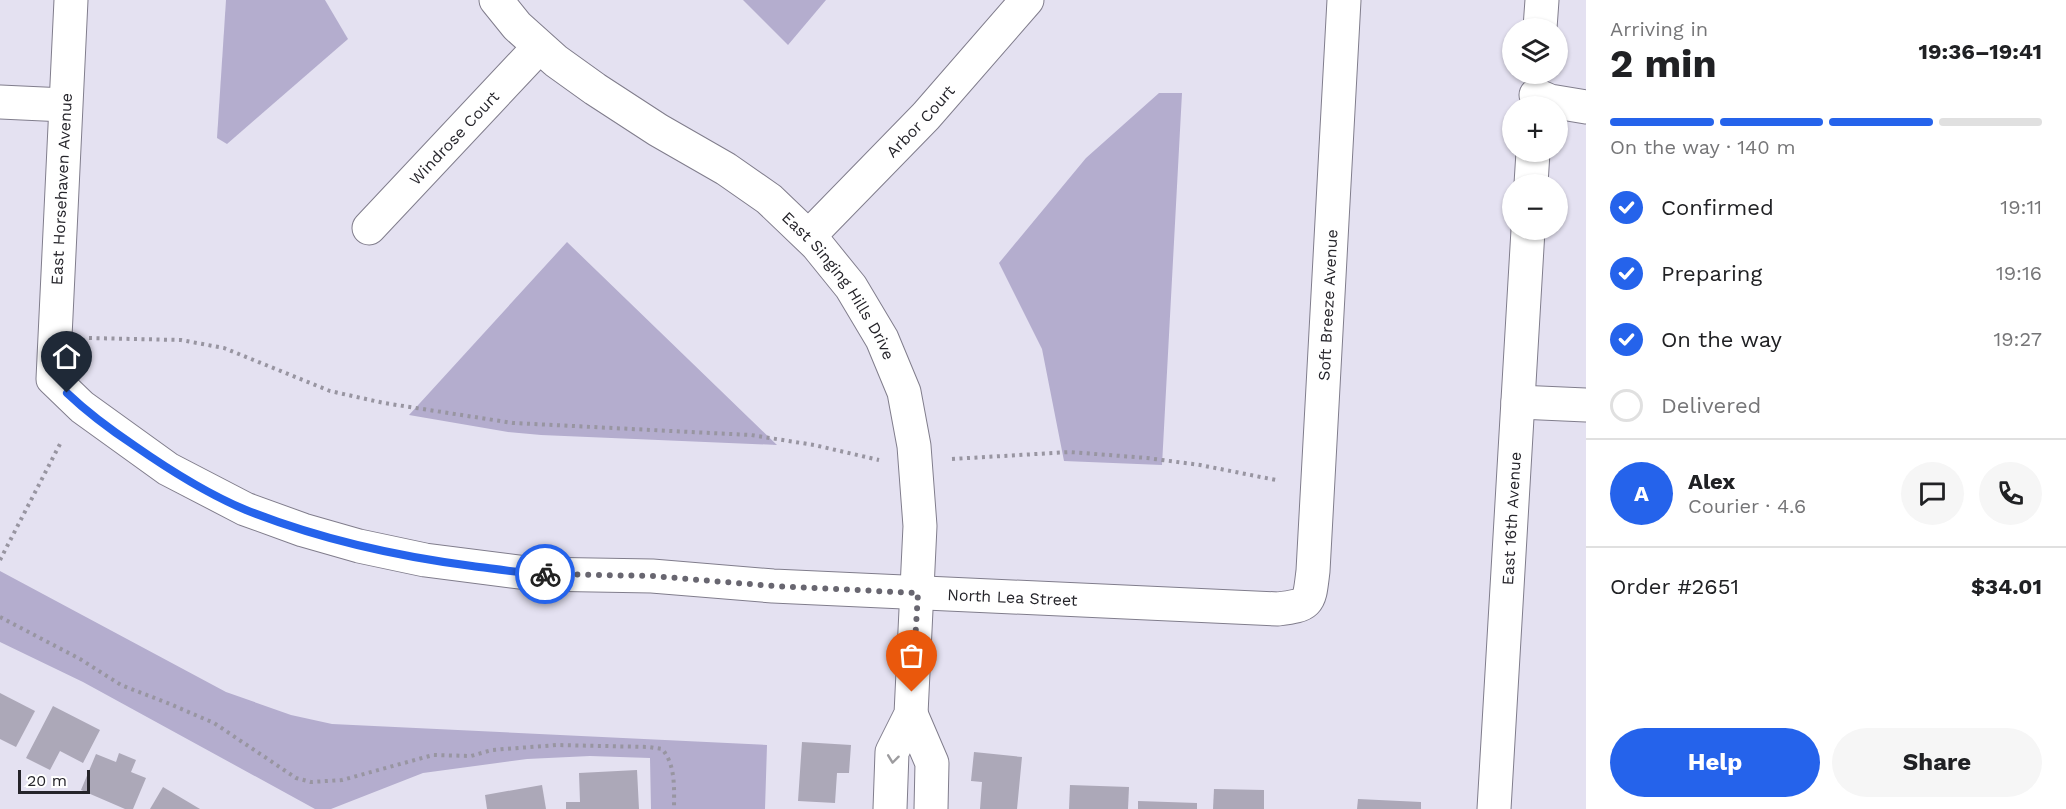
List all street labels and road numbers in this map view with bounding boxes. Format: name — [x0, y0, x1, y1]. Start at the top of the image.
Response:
street label: Arbor Court — [882, 81, 959, 161]
street label: Windrose Court — [406, 87, 503, 189]
street label: East Horsehaven Avenue — [47, 92, 76, 286]
street label: East Singing Hills Drive — [778, 208, 899, 363]
street label: Soft Breeze Avenue — [1314, 229, 1342, 381]
street label: East 16th Avenue — [1498, 451, 1525, 586]
street label: North Lea Street — [947, 585, 1078, 610]

